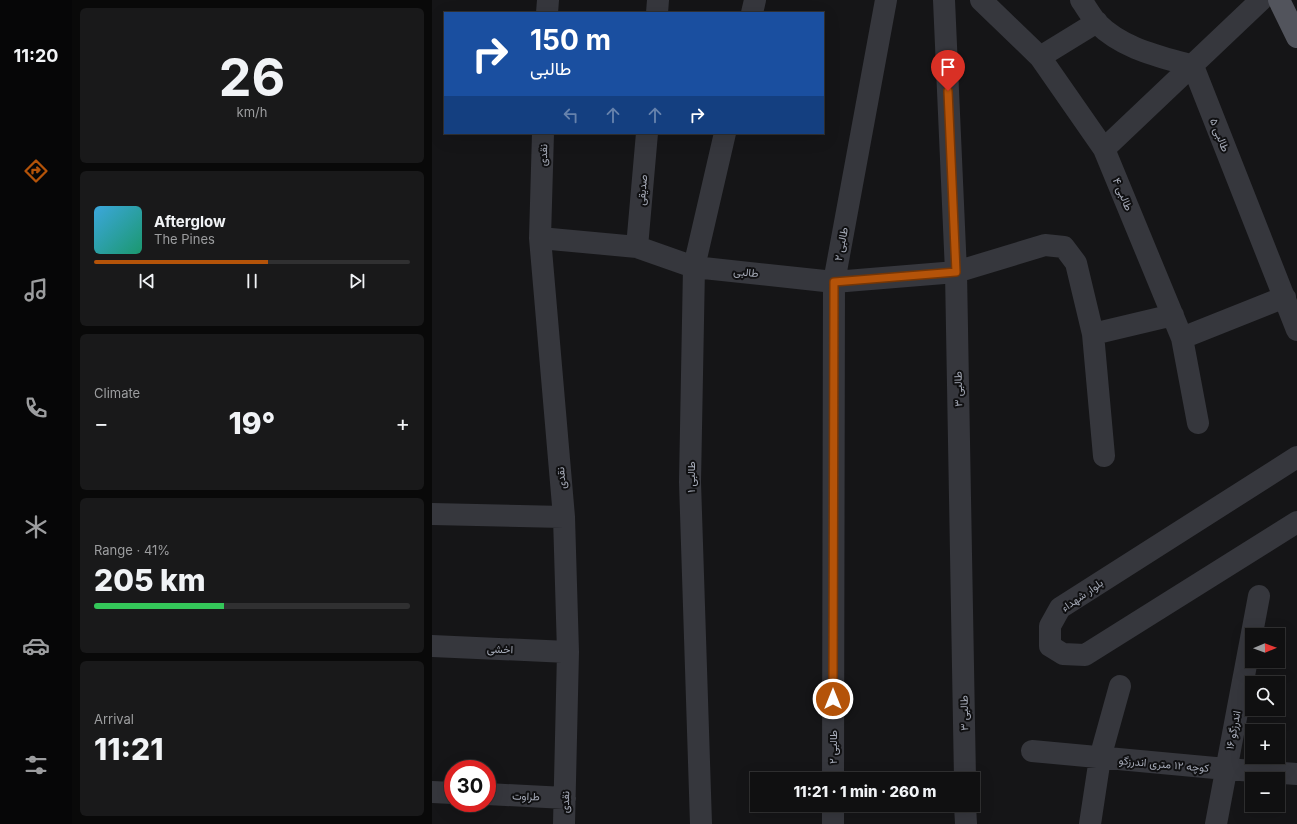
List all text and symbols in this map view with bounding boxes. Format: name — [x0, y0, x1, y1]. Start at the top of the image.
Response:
text: 150 m — [530, 23, 611, 57]
icon: right — [464, 28, 516, 80]
text: 11:20 — [13, 45, 59, 66]
text: 26 — [219, 46, 285, 109]
pin — [931, 50, 965, 91]
icon: arrive — [937, 56, 959, 78]
text: طالبی — [530, 58, 571, 79]
text: km/h — [237, 104, 267, 120]
icon: left — [560, 104, 582, 126]
icon: ahead — [602, 104, 624, 126]
icon: ahead — [644, 104, 666, 126]
icon: right — [686, 104, 708, 126]
street label: طالبی ۵ — [1207, 116, 1233, 154]
street label: نقدی — [536, 144, 550, 166]
icon: directions — [22, 157, 50, 185]
street label: صدیقی — [634, 174, 650, 206]
street label: طالبی ۴ — [1110, 175, 1136, 213]
text: Afterglow — [154, 212, 226, 231]
street label: طالبی ۲ — [831, 226, 851, 262]
text: The Pines — [154, 231, 215, 247]
street label: طالبی — [733, 264, 759, 280]
icon: previous — [136, 270, 158, 292]
icon: pause — [241, 270, 263, 292]
icon: next — [346, 270, 368, 292]
icon: music — [22, 276, 50, 304]
street label: طالبی ۳ — [951, 371, 965, 407]
text: Climate — [94, 385, 140, 401]
icon: phone — [22, 394, 50, 422]
text: 19° — [229, 405, 275, 441]
text: − — [94, 410, 109, 436]
text: + — [395, 410, 410, 436]
street label: طالبی ۱ — [684, 461, 698, 493]
street label: نقدی — [553, 466, 569, 490]
icon: climate — [22, 513, 50, 541]
text: Range · 41% — [94, 542, 170, 558]
text: 205 km — [94, 562, 206, 598]
street label: بلوار شهداء — [1058, 575, 1106, 615]
north arrow — [1245, 628, 1285, 668]
map controls — [1245, 628, 1285, 812]
icon: car — [22, 632, 50, 660]
street label: اخشی — [487, 642, 513, 656]
button: search — [1245, 676, 1285, 716]
position arrow — [812, 678, 854, 720]
street label: طالبی ۳ — [957, 695, 971, 731]
street label: اندرزگو ۱۶ — [1222, 709, 1244, 751]
text: Arrival — [94, 711, 134, 727]
button: + — [1245, 724, 1285, 764]
street label: طالبی ۲ — [826, 730, 840, 764]
text: 11:21 — [94, 731, 163, 767]
icon: filters — [22, 751, 50, 779]
street label: کوچه ۱۲ متری اندرزگو — [1118, 753, 1210, 776]
speed limit sign: 30 — [444, 760, 496, 812]
button: − — [1245, 772, 1285, 812]
text: 11:21 · 1 min · 260 m — [793, 782, 937, 801]
street label: طراوت — [512, 789, 540, 803]
street label: نقدی — [558, 791, 572, 813]

